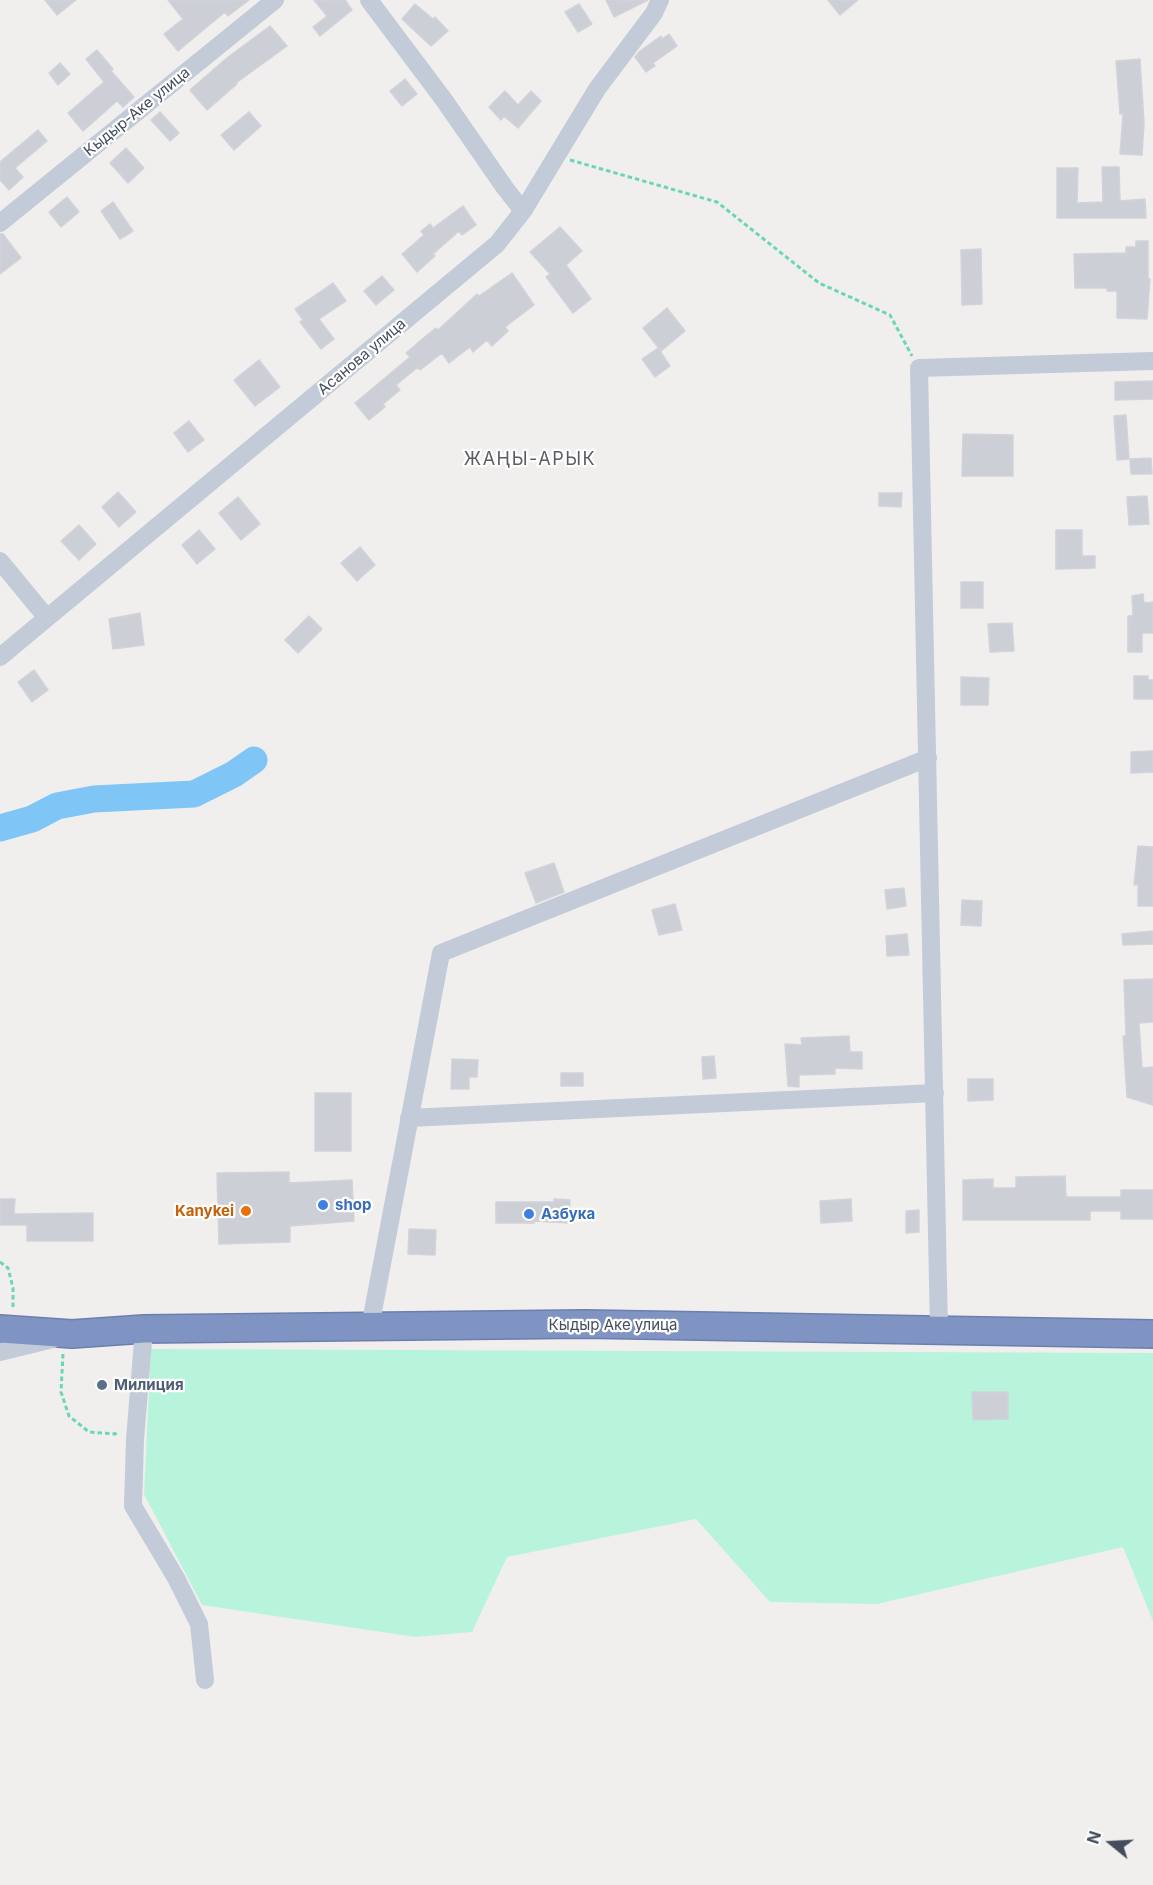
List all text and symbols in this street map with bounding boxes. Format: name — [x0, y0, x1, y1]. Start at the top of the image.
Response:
street label: Кыдыр-Аке улица — [80, 64, 194, 160]
street label: Асанова улица — [314, 315, 410, 399]
district label: ЖАҢЫ-АРЫК — [464, 449, 596, 471]
place label: shop — [335, 1196, 371, 1214]
marker: shop — [316, 1198, 330, 1212]
place label: Kanykei — [175, 1202, 234, 1220]
marker: Kanykei — [239, 1204, 253, 1218]
place label: Азбука — [541, 1205, 595, 1223]
marker: Азбука — [522, 1207, 536, 1221]
street label: Кыдыр Аке улица — [549, 1316, 677, 1334]
place label: Милиция — [114, 1376, 184, 1394]
marker: Милиция — [95, 1378, 109, 1392]
north arrow — [1081, 1813, 1141, 1873]
text: N — [1082, 1829, 1105, 1846]

